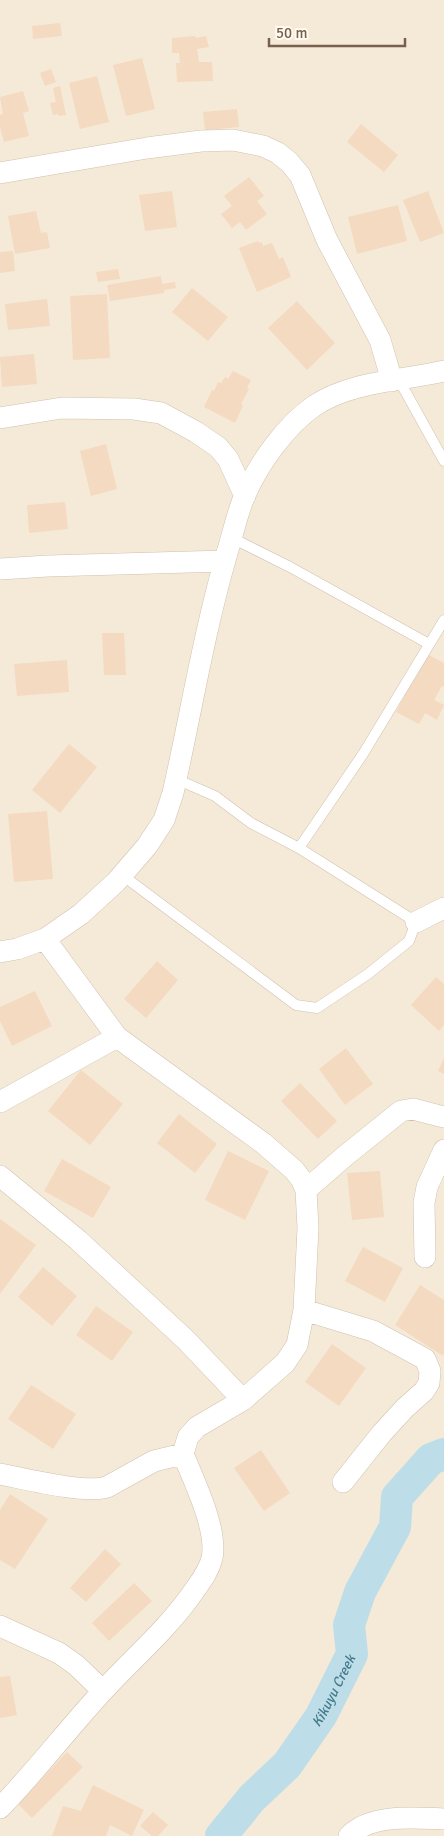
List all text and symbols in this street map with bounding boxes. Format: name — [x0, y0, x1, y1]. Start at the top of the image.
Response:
scale bar — [269, 15, 405, 47]
text: 50 m — [276, 24, 307, 42]
water label: Kikuyu Creek — [308, 1650, 360, 1730]

